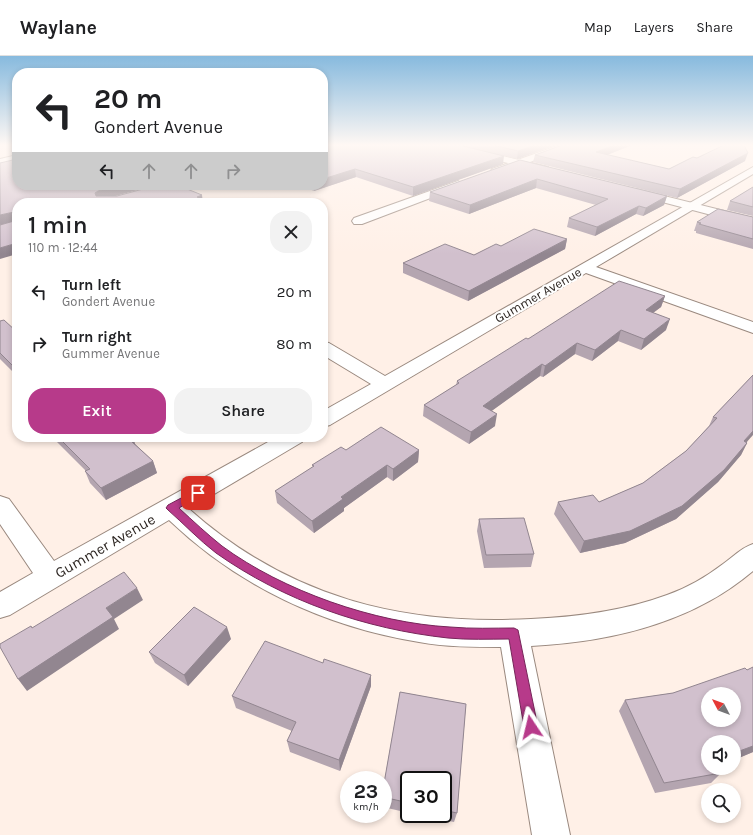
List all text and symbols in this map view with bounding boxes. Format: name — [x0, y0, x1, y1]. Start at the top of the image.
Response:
text: Waylane — [20, 17, 97, 39]
text: Map — [584, 19, 612, 36]
text: Layers — [634, 19, 674, 36]
text: Share — [696, 19, 733, 36]
text: 20 m — [94, 82, 162, 115]
icon: left — [28, 84, 80, 136]
text: Gondert Avenue — [94, 116, 223, 138]
icon: left — [96, 160, 118, 182]
icon: ahead — [138, 160, 160, 182]
icon: ahead — [180, 160, 202, 182]
icon: right — [222, 160, 244, 182]
text: 1 min — [28, 211, 88, 239]
button: close — [270, 211, 312, 253]
text: 110 m · 12:44 — [28, 240, 97, 255]
street label: Gummer Avenue — [492, 264, 584, 326]
text: Turn left — [62, 276, 121, 294]
icon: left — [28, 281, 50, 303]
text: 20 m — [277, 283, 312, 301]
text: Gondert Avenue — [62, 294, 155, 309]
text: Turn right — [62, 328, 132, 346]
icon: right — [28, 333, 50, 355]
text: 80 m — [276, 335, 312, 353]
text: Gummer Avenue — [62, 346, 160, 361]
button: Exit — [28, 388, 166, 434]
button: Share — [174, 388, 312, 434]
pin — [181, 476, 215, 510]
icon: arrive — [187, 482, 209, 504]
street label: Gummer Avenue — [52, 510, 158, 582]
north arrow — [701, 687, 741, 727]
map controls — [701, 687, 741, 823]
position arrow — [510, 706, 552, 748]
button: sound — [701, 735, 741, 775]
speed limit sign: 30 — [400, 771, 452, 823]
text: 23 — [354, 780, 378, 803]
button: search — [701, 783, 741, 823]
text: km/h — [353, 801, 379, 813]

